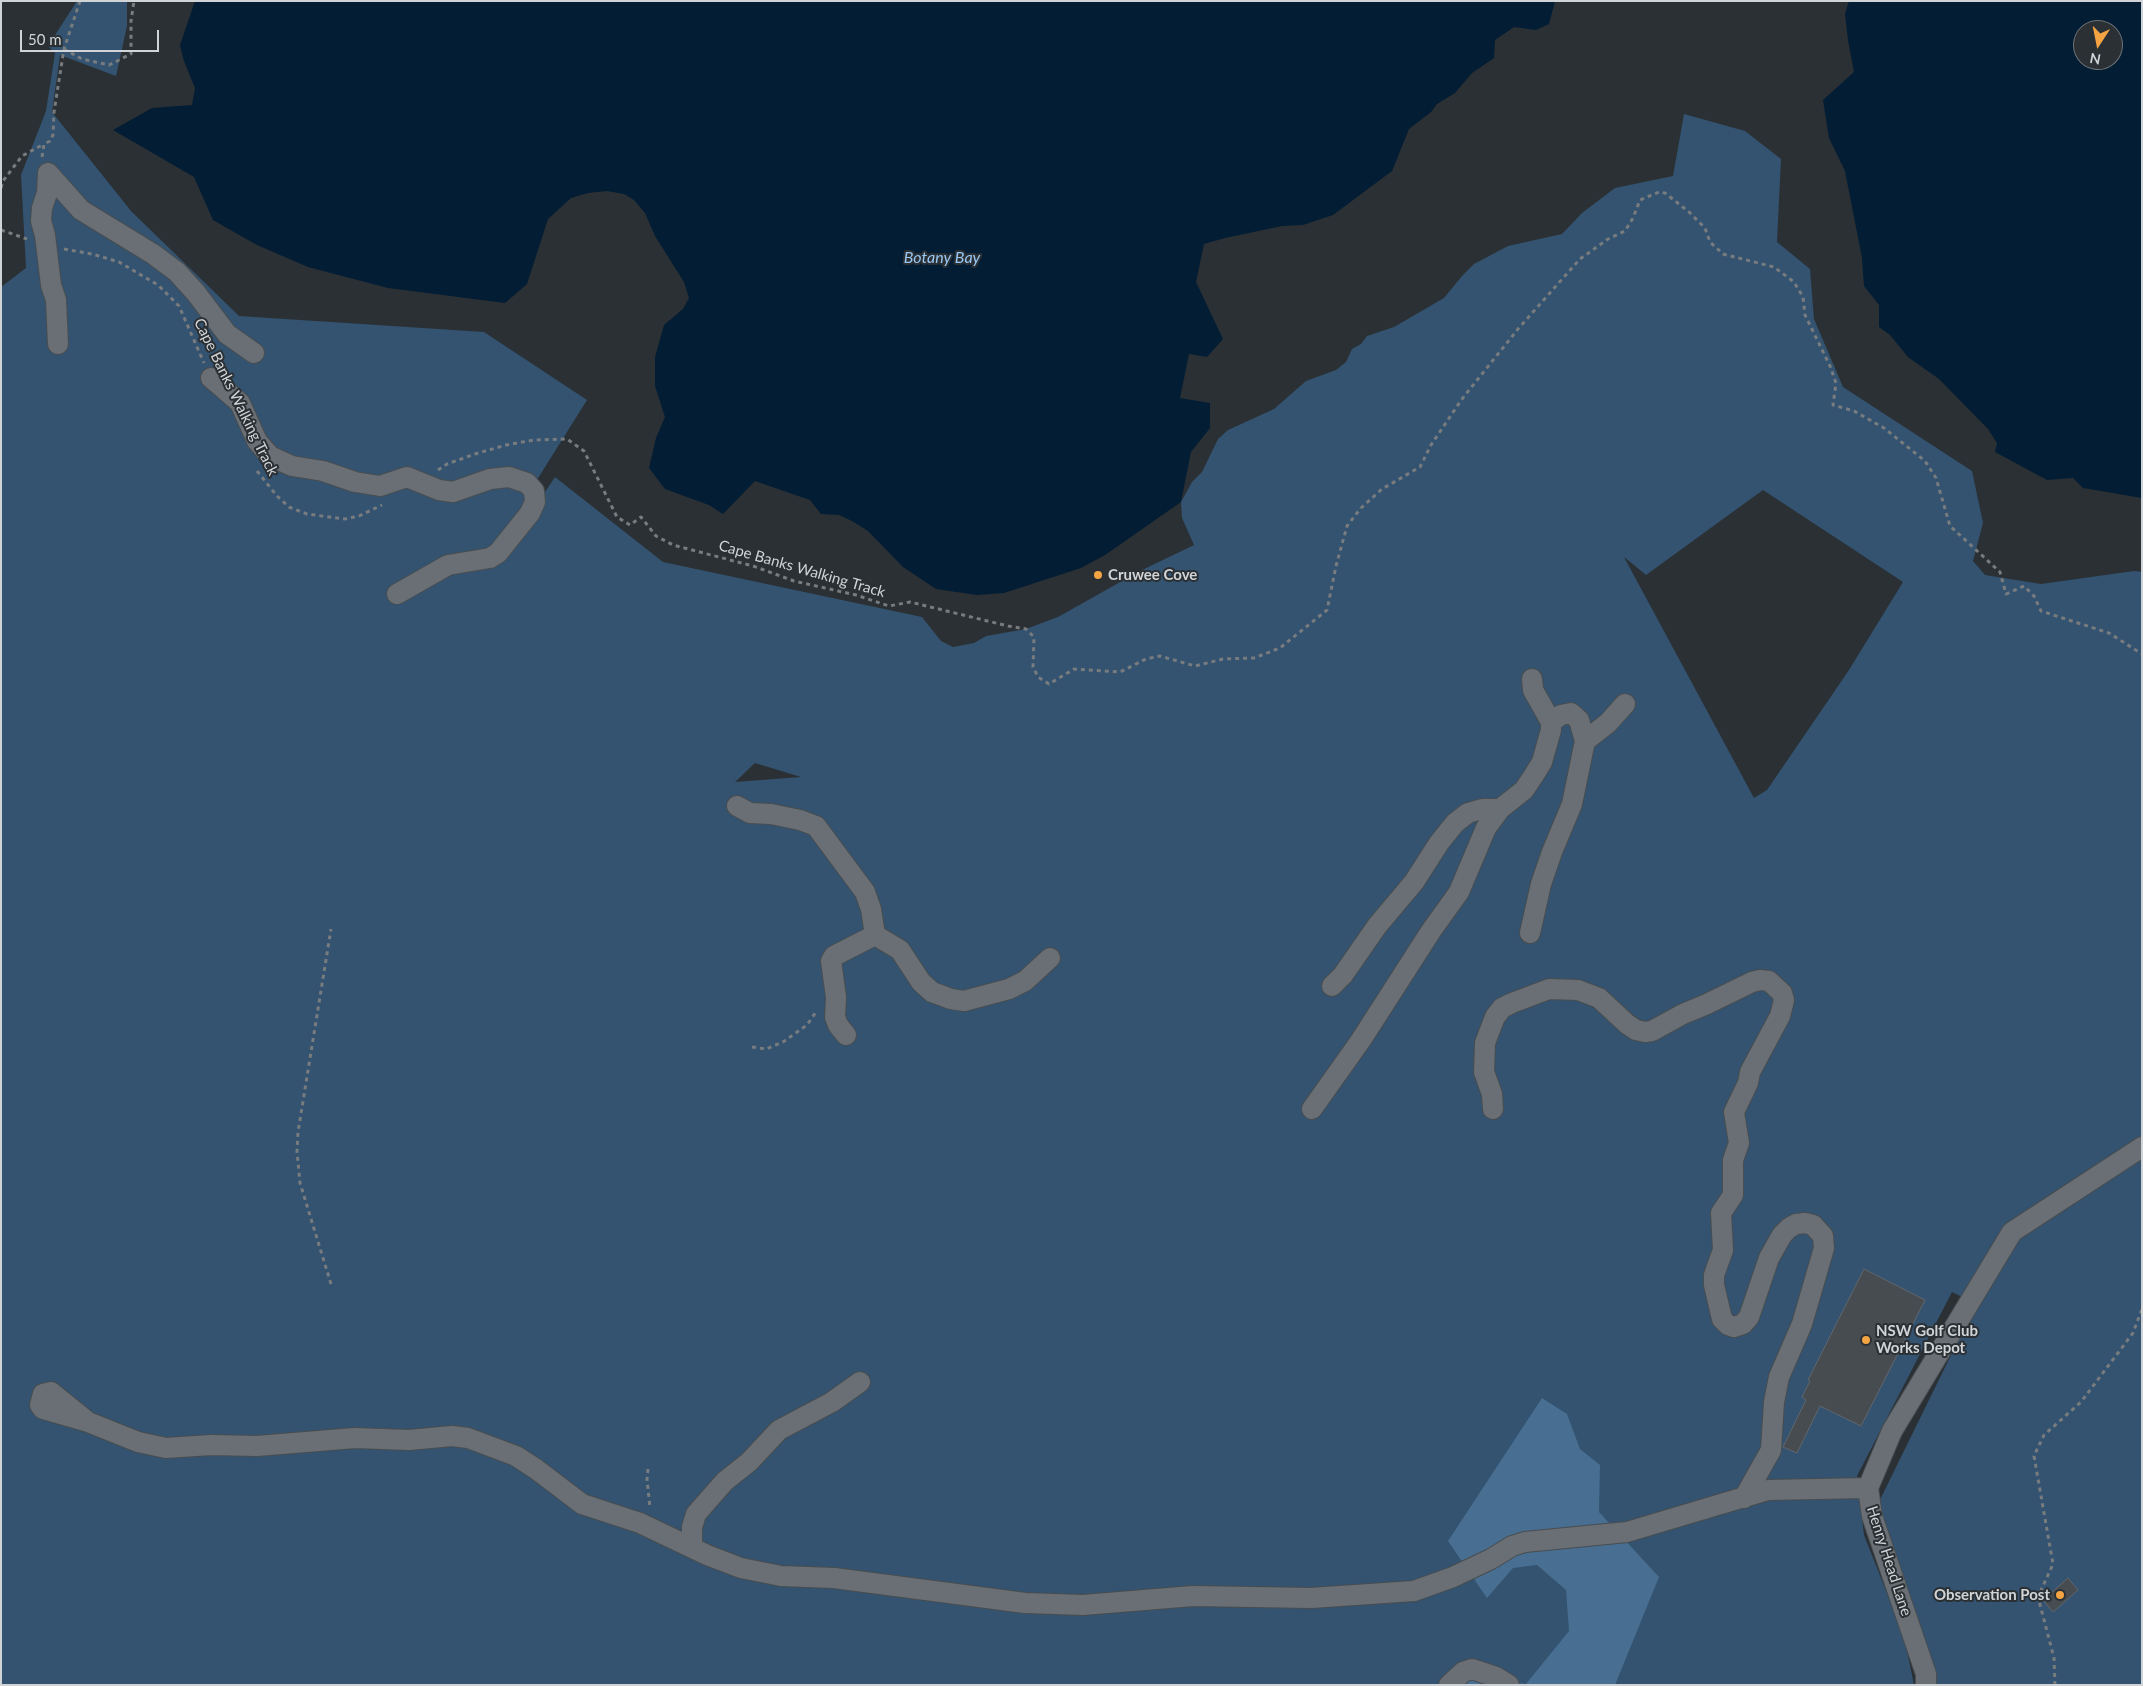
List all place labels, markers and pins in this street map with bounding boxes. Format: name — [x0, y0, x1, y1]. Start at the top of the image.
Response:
place label: Cruwee Cove — [1108, 566, 1197, 584]
marker: Cruwee Cove — [1092, 569, 1104, 581]
place label: NSW Golf Club Works Depot — [1876, 1322, 1978, 1357]
marker: NSW Golf Club Works Depot — [1860, 1334, 1872, 1346]
place label: Observation Post — [1934, 1586, 2050, 1604]
marker: Observation Post — [2054, 1589, 2066, 1601]

